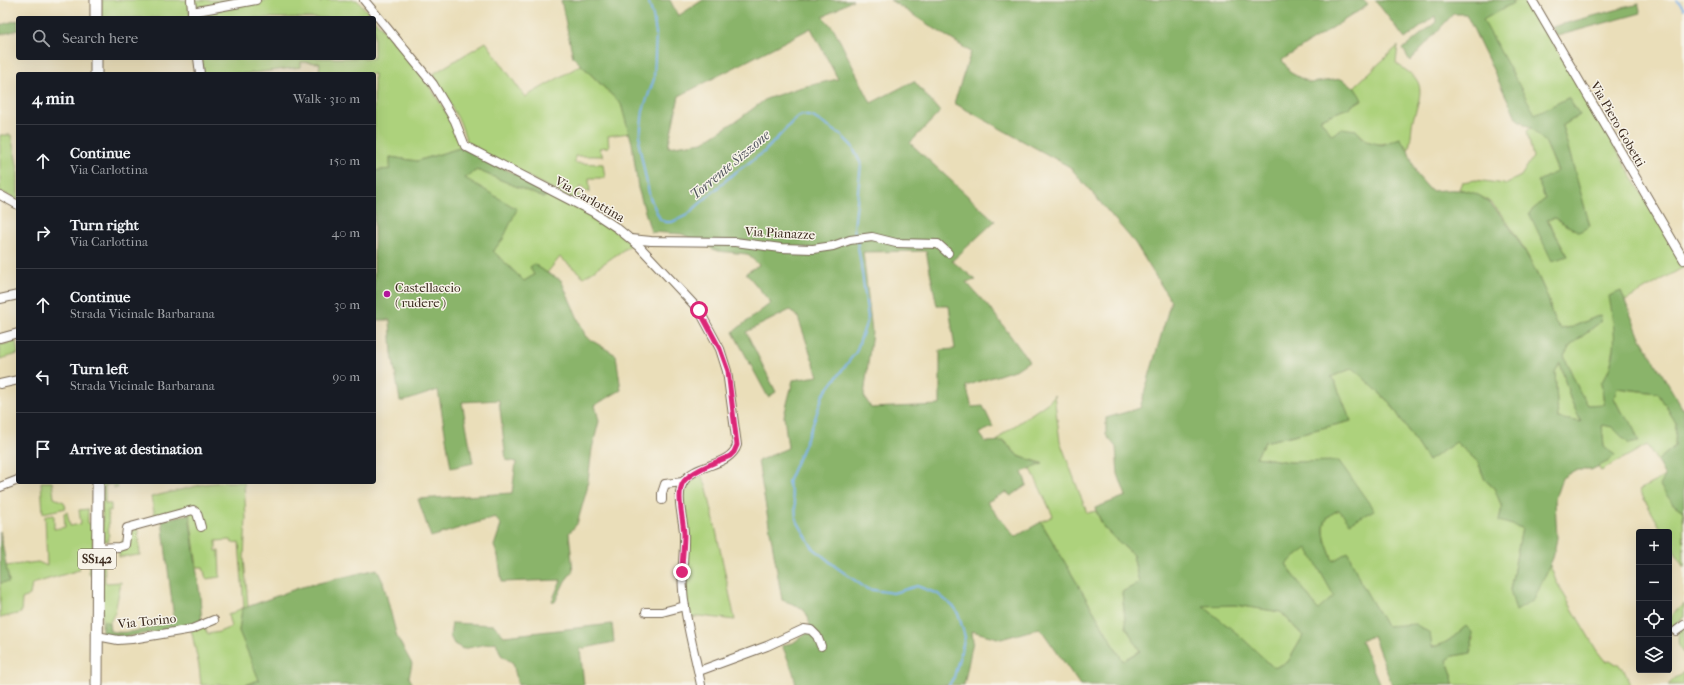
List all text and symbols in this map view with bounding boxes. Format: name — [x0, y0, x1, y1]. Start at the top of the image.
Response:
search box — [16, 16, 376, 60]
icon: search — [30, 27, 52, 49]
text: Search here — [62, 29, 138, 47]
street label: Via Piero Gobetti — [1587, 78, 1649, 169]
text: 4 min — [32, 88, 75, 108]
text: Walk · 310 m — [293, 91, 360, 106]
water label: Torrente Sizzone — [687, 126, 774, 203]
text: Continue — [70, 144, 130, 162]
icon: ahead — [32, 150, 54, 172]
text: 150 m — [329, 153, 360, 168]
text: Via Carlottina — [70, 162, 148, 177]
street label: Via Carlottina — [552, 173, 628, 225]
text: Turn right — [70, 216, 139, 234]
icon: right — [32, 222, 54, 244]
street label: Via Pianazze — [744, 224, 816, 242]
text: 40 m — [332, 225, 360, 240]
text: Via Carlottina — [70, 234, 148, 249]
place label: Castellaccio ( rudere ) — [395, 280, 461, 310]
text: Continue — [70, 288, 130, 306]
marker: Castellaccio ( rudere ) — [382, 289, 392, 299]
icon: ahead — [32, 294, 54, 316]
text: 30 m — [334, 297, 360, 312]
route start — [690, 301, 708, 319]
text: Strada Vicinale Barbarana — [70, 306, 215, 321]
text: Turn left — [70, 360, 128, 378]
icon: left — [32, 366, 54, 388]
text: 90 m — [332, 369, 360, 384]
text: Strada Vicinale Barbarana — [70, 378, 215, 393]
icon: arrive — [32, 438, 54, 460]
text: Arrive at destination — [70, 440, 202, 458]
map controls — [1636, 529, 1672, 673]
button: + — [1636, 529, 1672, 565]
road number: SS142 — [78, 549, 116, 569]
route end — [673, 563, 691, 581]
button: − — [1636, 565, 1672, 601]
button: locate — [1636, 601, 1672, 637]
street label: Via Torino — [116, 610, 177, 632]
button: layers — [1636, 637, 1672, 673]

